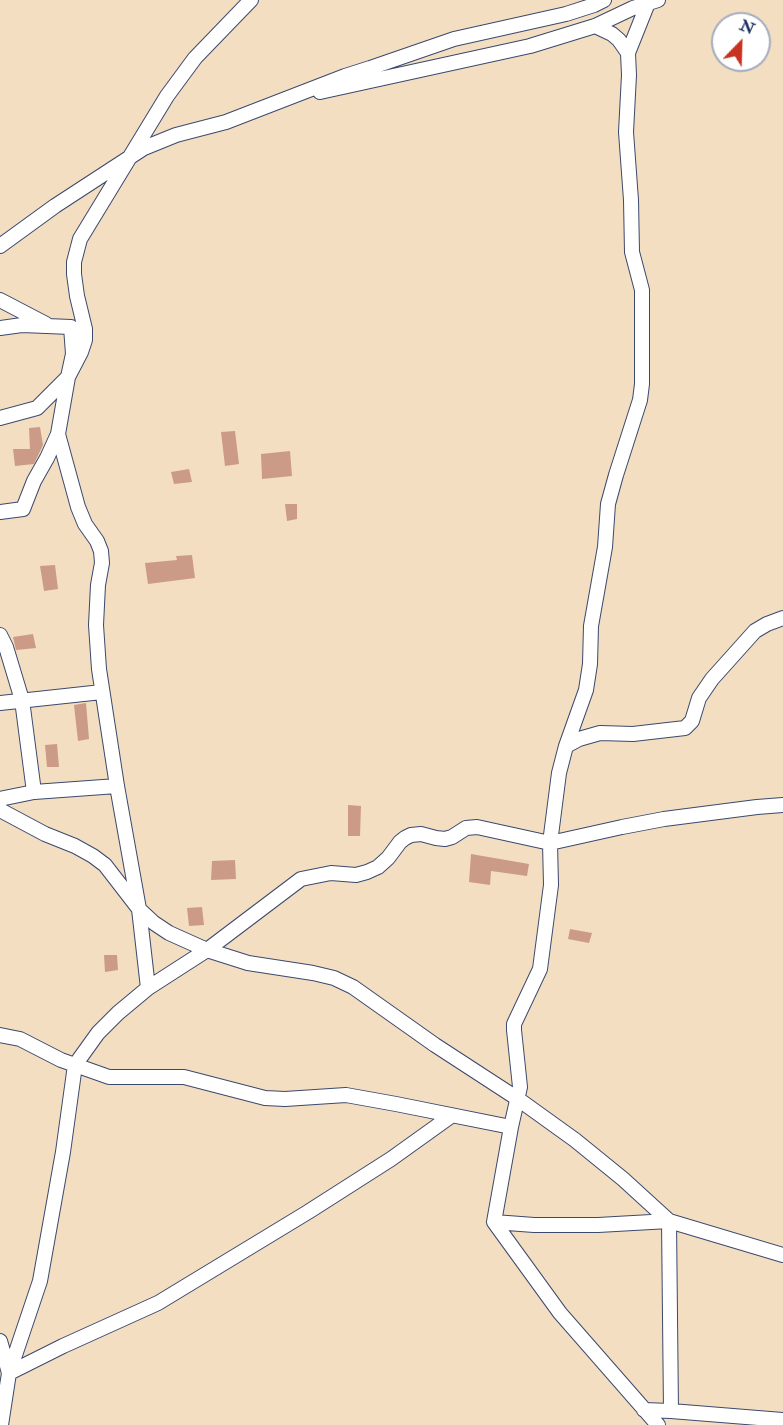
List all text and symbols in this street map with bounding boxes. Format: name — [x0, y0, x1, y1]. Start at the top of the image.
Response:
north arrow — [711, 12, 771, 72]
text: N — [737, 15, 758, 39]

